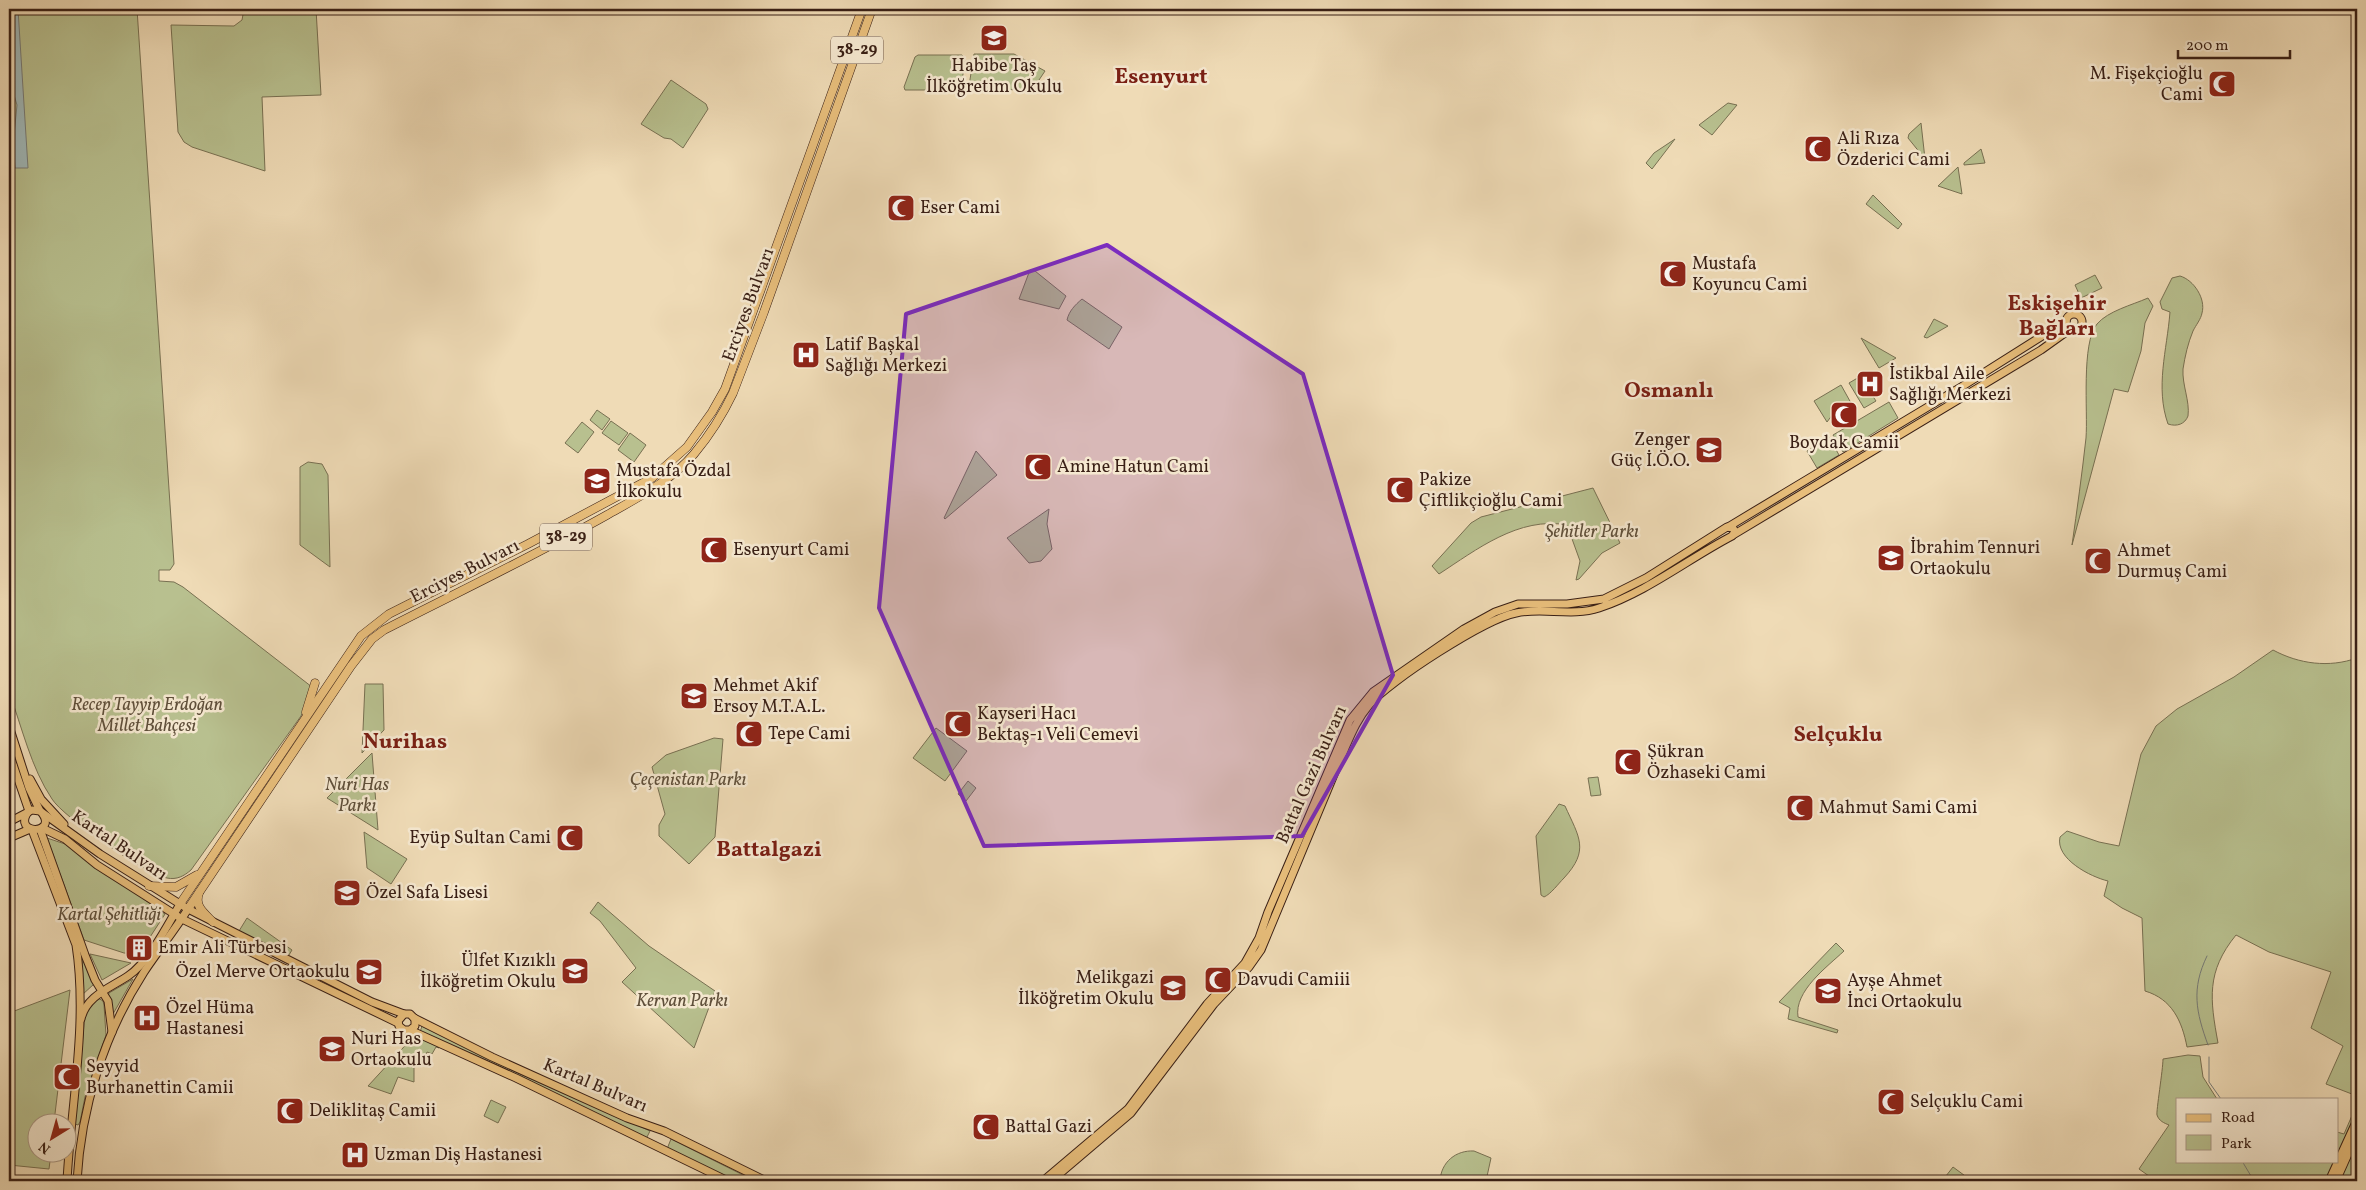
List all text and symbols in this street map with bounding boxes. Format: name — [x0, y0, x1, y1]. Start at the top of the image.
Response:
school or university icon: Habibe Taş İlköğretim Okulu — [979, 23, 1009, 53]
scale bar — [2178, 28, 2291, 60]
road number: 38-29 — [831, 36, 883, 64]
text: 200 m — [2186, 36, 2229, 57]
place label: Habibe Taş İlköğretim Okulu — [926, 54, 1062, 100]
district label: Esenyurt — [1114, 62, 1208, 93]
place label: M. Fişekçioğlu Cami — [2090, 62, 2203, 108]
mosque icon: M. Fişekçioğlu Cami — [2207, 69, 2237, 99]
place label: Ali Rıza Özderici Cami — [1837, 127, 1950, 173]
mosque icon: Ali Rıza Özderici Cami — [1803, 134, 1833, 164]
mosque icon: Eser Cami — [886, 193, 916, 223]
place label: Eser Cami — [920, 196, 1000, 221]
street label: Erciyes Bulvarı — [717, 245, 781, 365]
place label: Mustafa Koyuncu Cami — [1692, 252, 1807, 298]
mosque icon: Mustafa Koyuncu Cami — [1658, 259, 1688, 289]
district label: Eskişehir Bağları — [2008, 289, 2107, 345]
place label: Latif Başkal Sağlığı Merkezi — [825, 333, 947, 379]
hospital icon: Latif Başkal Sağlığı Merkezi — [791, 340, 821, 370]
place label: İstikbal Aile Sağlığı Merkezi — [1889, 362, 2011, 408]
hospital icon: İstikbal Aile Sağlığı Merkezi — [1855, 369, 1885, 399]
district label: Osmanlı — [1624, 376, 1714, 407]
mosque icon: Boydak Camii — [1829, 400, 1859, 430]
place label: Zenger Güç İ.Ö.O. — [1611, 428, 1690, 474]
place label: Boydak Camii — [1789, 431, 1899, 456]
school or university icon: Zenger Güç İ.Ö.O. — [1694, 435, 1724, 465]
mosque icon: Amine Hatun Cami — [1023, 452, 1053, 482]
place label: Amine Hatun Cami — [1057, 455, 1209, 480]
place label: Mustafa Özdal İlkokulu — [616, 459, 731, 505]
school or university icon: Mustafa Özdal İlkokulu — [582, 466, 612, 496]
place label: Pakize Çiftlikçioğlu Cami — [1419, 468, 1562, 514]
mosque icon: Pakize Çiftlikçioğlu Cami — [1385, 475, 1415, 505]
park label: Şehitler Parkı — [1545, 520, 1639, 545]
road number: 38-29 — [540, 524, 592, 550]
street label: Erciyes Bulvarı — [406, 534, 524, 610]
mosque icon: Esenyurt Cami — [699, 535, 729, 565]
place label: İbrahim Tennuri Ortaokulu — [1910, 536, 2040, 582]
place label: Esenyurt Cami — [733, 538, 850, 563]
place label: Ahmet Durmuş Cami — [2117, 539, 2227, 585]
school or university icon: İbrahim Tennuri Ortaokulu — [1876, 543, 1906, 573]
mosque icon: Ahmet Durmuş Cami — [2083, 546, 2113, 576]
place label: Mehmet Akif Ersoy M.T.A.L. — [713, 674, 825, 720]
school or university icon: Mehmet Akif Ersoy M.T.A.L. — [679, 681, 709, 711]
park label: Recep Tayyip Erdoğan Millet Bahçesi — [71, 693, 223, 739]
place label: Kayseri Hacı Bektaş-ı Veli Cemevi — [977, 702, 1139, 748]
street label: Battal Gazi Bulvarı — [1270, 702, 1354, 848]
mosque icon: Kayseri Hacı Bektaş-ı Veli Cemevi — [943, 709, 973, 739]
mosque icon: Tepe Cami — [734, 719, 764, 749]
district label: Selçuklu — [1794, 720, 1882, 751]
place label: Tepe Cami — [768, 722, 850, 747]
district label: Nurihas — [363, 727, 447, 758]
place label: Şükran Özhaseki Cami — [1647, 740, 1766, 786]
mosque icon: Şükran Özhaseki Cami — [1613, 747, 1643, 777]
park label: Çeçenistan Parkı — [630, 768, 746, 793]
park label: Nuri Has Parkı — [325, 773, 389, 819]
mosque icon: Mahmut Sami Cami — [1785, 793, 1815, 823]
place label: Mahmut Sami Cami — [1819, 796, 1977, 821]
street label: Kartal Bulvarı — [66, 805, 172, 887]
mosque icon: Eyüp Sultan Cami — [555, 823, 585, 853]
place label: Eyüp Sultan Cami — [409, 826, 551, 851]
district label: Battalgazi — [716, 835, 822, 866]
school or university icon: Özel Safa Lisesi — [332, 878, 362, 908]
place label: Özel Safa Lisesi — [366, 881, 488, 906]
park label: Kartal Şehitliği — [57, 903, 161, 928]
building icon: Emir Ali Türbesi — [124, 933, 154, 963]
place label: Emir Ali Türbesi — [158, 936, 287, 961]
place label: Ülfet Kızıklı İlköğretim Okulu — [420, 949, 556, 995]
school or university icon: Ülfet Kızıklı İlköğretim Okulu — [560, 956, 590, 986]
school or university icon: Özel Merve Ortaokulu — [354, 957, 384, 987]
place label: Özel Merve Ortaokulu — [176, 960, 350, 985]
mosque icon: Davudi Camiii — [1203, 965, 1233, 995]
place label: Melikgazi İlköğretim Okulu — [1018, 966, 1154, 1012]
place label: Davudi Camiii — [1237, 968, 1350, 993]
place label: Ayşe Ahmet İnci Ortaokulu — [1847, 969, 1962, 1015]
school or university icon: Melikgazi İlköğretim Okulu — [1158, 973, 1188, 1003]
school or university icon: Ayşe Ahmet İnci Ortaokulu — [1813, 976, 1843, 1006]
park label: Kervan Parkı — [636, 989, 728, 1014]
place label: Özel Hüma Hastanesi — [166, 996, 254, 1042]
hospital icon: Özel Hüma Hastanesi — [132, 1003, 162, 1033]
place label: Nuri Has Ortaokulu — [351, 1027, 432, 1073]
school or university icon: Nuri Has Ortaokulu — [317, 1034, 347, 1064]
street label: Kartal Bulvarı — [539, 1053, 651, 1119]
place label: Seyyid Burhanettin Camii — [86, 1055, 234, 1101]
mosque icon: Seyyid Burhanettin Camii — [52, 1062, 82, 1092]
mosque icon: Selçuklu Cami — [1876, 1087, 1906, 1117]
place label: Selçuklu Cami — [1910, 1090, 2023, 1115]
mosque icon: Deliklitaş Camii — [275, 1096, 305, 1126]
legend — [2176, 1098, 2338, 1162]
place label: Deliklitaş Camii — [309, 1099, 436, 1124]
text: Road — [2221, 1108, 2255, 1129]
north arrow — [28, 1112, 78, 1162]
mosque icon: Battal Gazi — [971, 1112, 1001, 1142]
place label: Battal Gazi — [1005, 1115, 1092, 1140]
text: Park — [2221, 1134, 2252, 1155]
text: N — [35, 1137, 55, 1158]
hospital icon: Uzman Diş Hastanesi — [340, 1140, 370, 1170]
place label: Uzman Diş Hastanesi — [374, 1143, 542, 1168]

